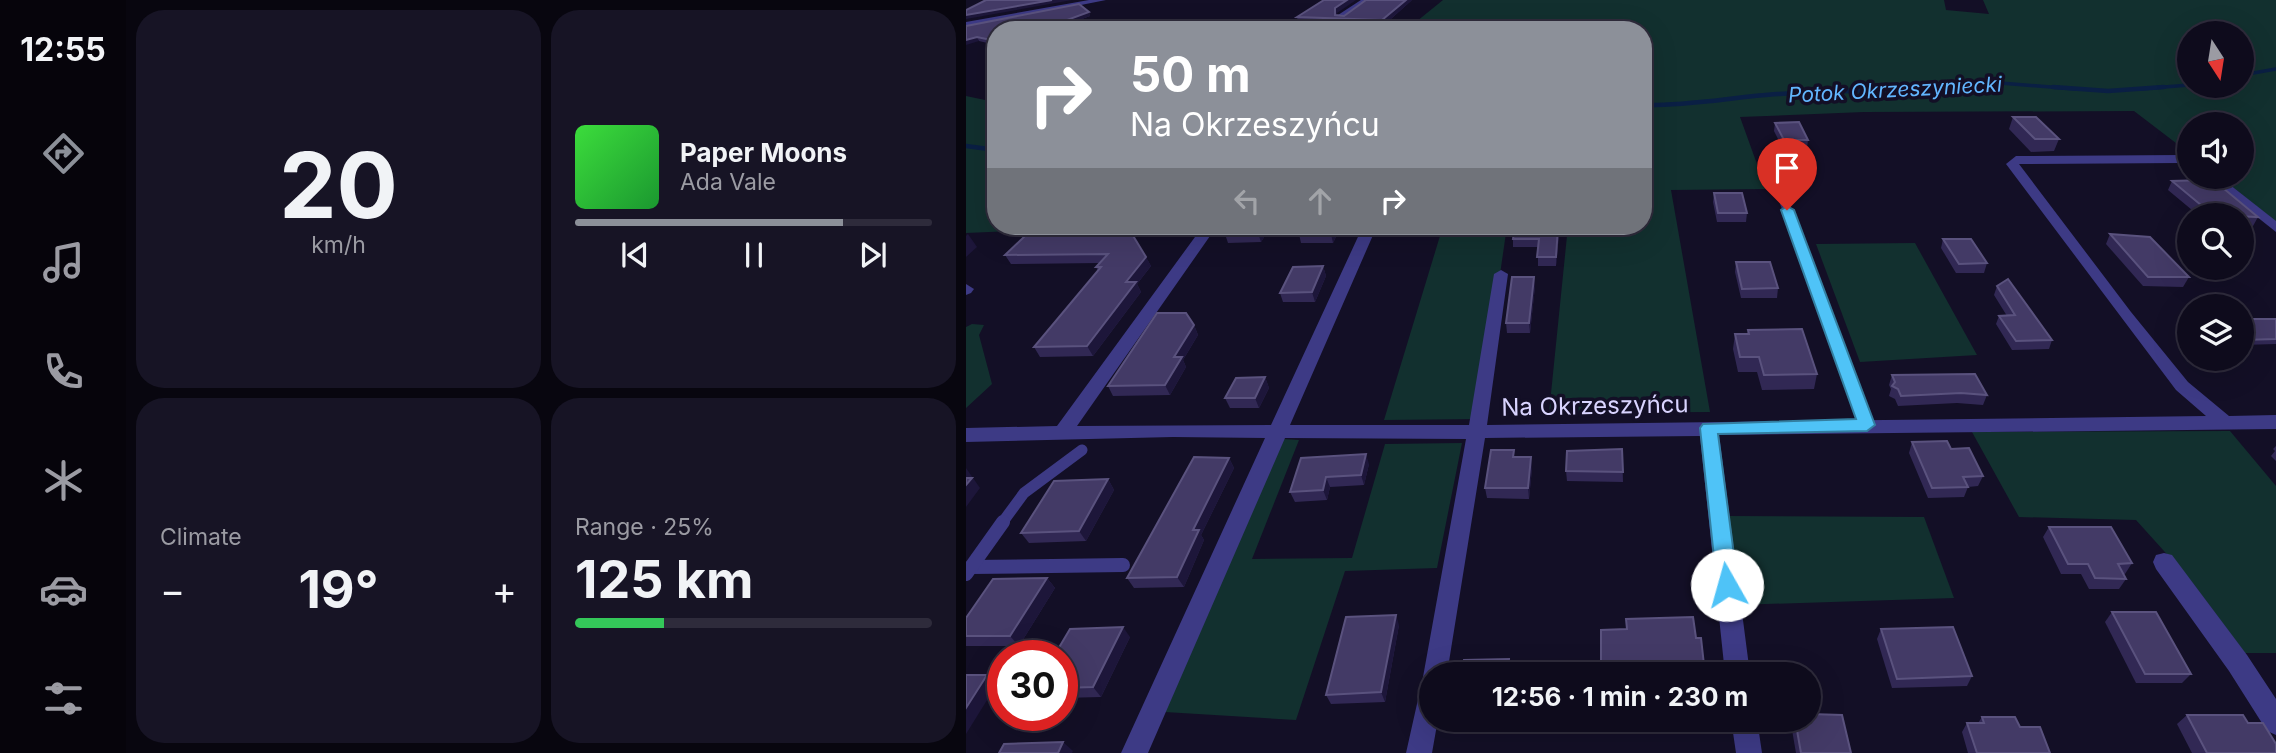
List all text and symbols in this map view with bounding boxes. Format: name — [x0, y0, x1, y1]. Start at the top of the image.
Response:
north arrow — [2177, 21, 2254, 98]
map controls — [2177, 21, 2254, 371]
text: 12:55 — [20, 30, 106, 69]
text: 50 m — [1130, 45, 1251, 104]
icon: right — [1015, 49, 1106, 140]
water label: Potok Okrzeszyniecki — [1787, 71, 2003, 108]
text: Na Okrzeszyńcu — [1130, 105, 1380, 144]
button: sound — [2177, 112, 2254, 189]
icon: directions — [39, 129, 88, 178]
text: 20 — [279, 130, 398, 240]
text: Paper Moons — [680, 137, 847, 168]
pin — [1757, 138, 1817, 210]
icon: arrive — [1768, 149, 1806, 187]
text: Ada Vale — [680, 168, 776, 196]
icon: left — [1228, 182, 1266, 220]
icon: ahead — [1301, 182, 1339, 220]
icon: right — [1374, 182, 1412, 220]
button: search — [2177, 203, 2254, 280]
text: km/h — [311, 231, 366, 259]
icon: previous — [616, 236, 654, 274]
icon: pause — [735, 236, 773, 274]
icon: next — [854, 236, 892, 274]
icon: music — [39, 238, 88, 287]
button: layers — [2177, 294, 2254, 371]
icon: phone — [39, 347, 88, 396]
street label: Na Okrzeszyńcu — [1501, 389, 1689, 422]
icon: climate — [39, 456, 88, 505]
text: Range · 25% — [575, 513, 714, 541]
text: Climate — [160, 523, 242, 551]
text: 125 km — [575, 548, 753, 611]
position arrow — [1690, 548, 1764, 622]
text: 19° — [298, 558, 379, 621]
icon: car — [39, 565, 88, 614]
text: − — [160, 567, 185, 613]
text: + — [492, 567, 517, 613]
speed limit sign: 30 — [987, 640, 1078, 731]
icon: filters — [39, 674, 88, 723]
text: 12:56 · 1 min · 230 m — [1492, 681, 1748, 712]

